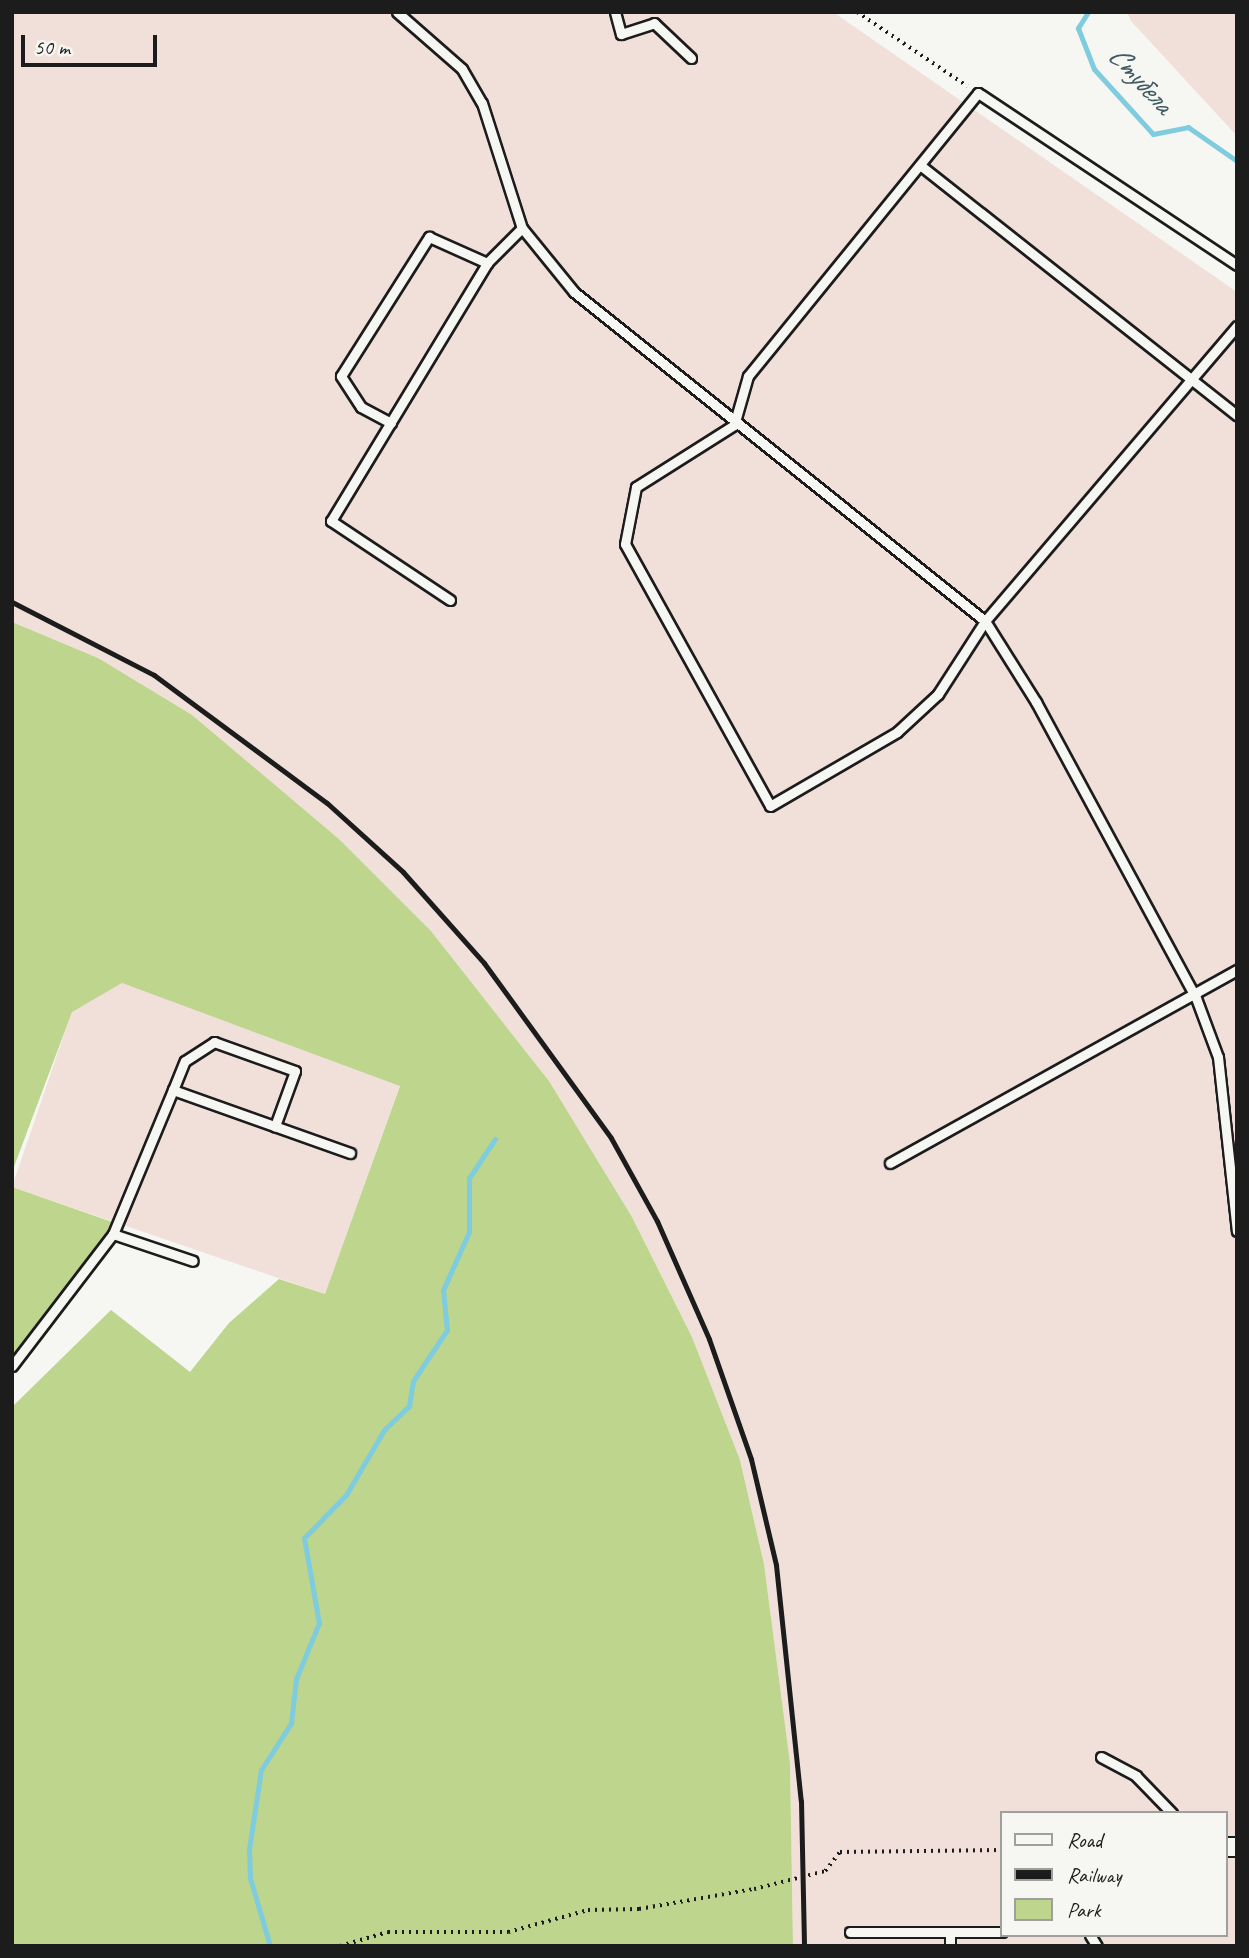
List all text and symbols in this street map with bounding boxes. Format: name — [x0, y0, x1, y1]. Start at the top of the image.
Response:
scale bar — [24, 21, 161, 65]
text: 50 m — [34, 34, 70, 60]
water label: Стубела — [1101, 37, 1181, 121]
legend — [1000, 1811, 1228, 1937]
text: Road — [1067, 1827, 1102, 1853]
text: Railway — [1067, 1862, 1121, 1888]
text: Park — [1067, 1897, 1100, 1923]

